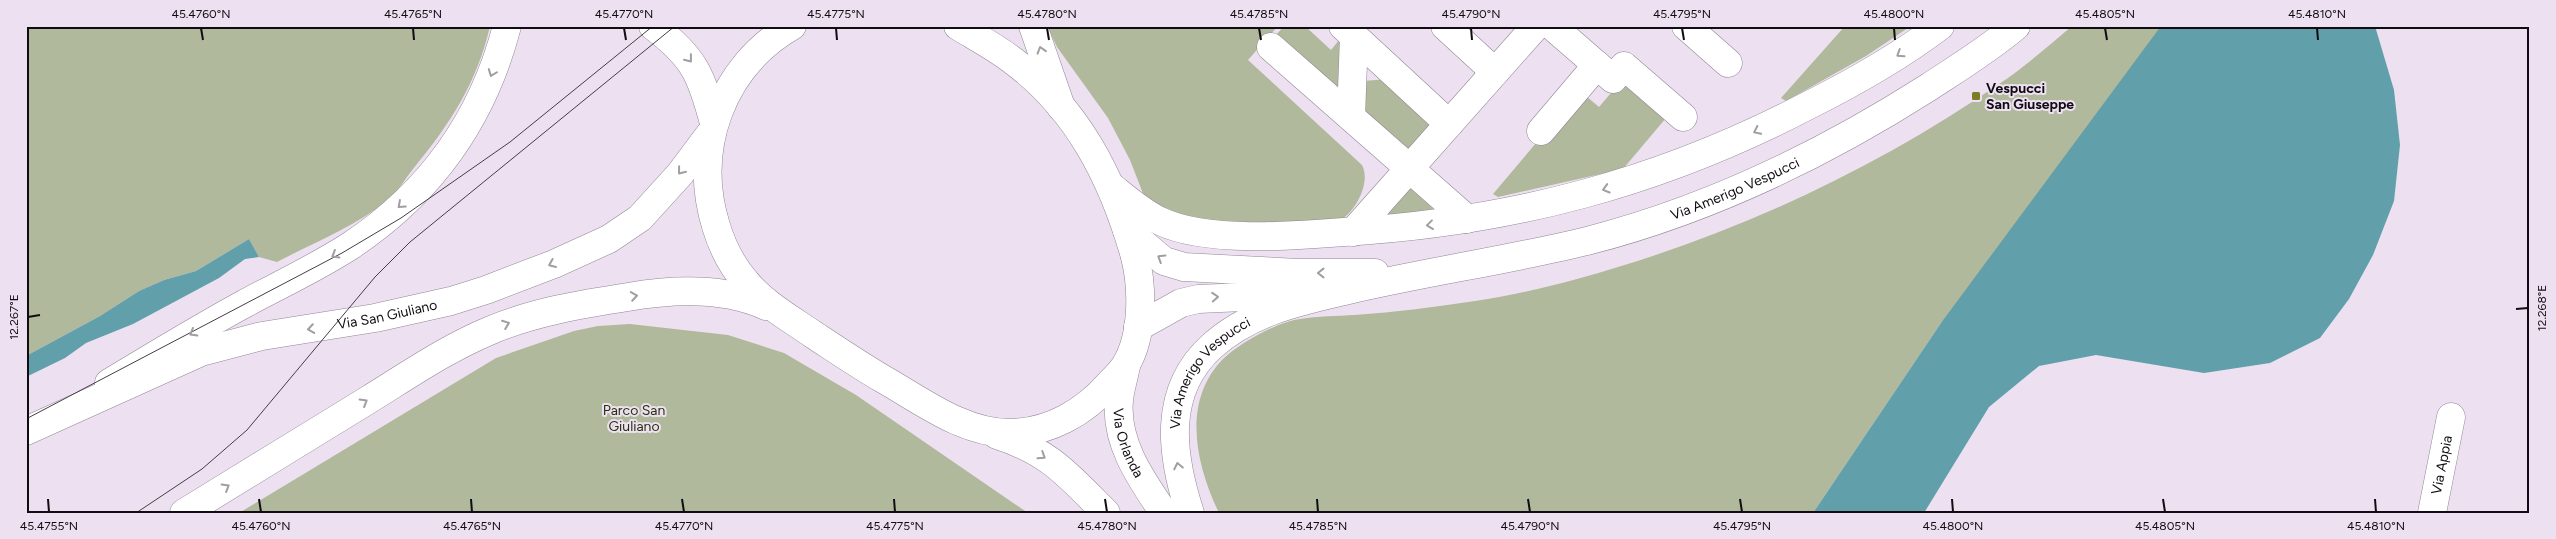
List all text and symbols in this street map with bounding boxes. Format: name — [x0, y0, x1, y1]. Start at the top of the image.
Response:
text: 45.4760°N — [172, 7, 230, 21]
text: 45.4765°N — [384, 7, 442, 21]
text: 45.4770°N — [595, 7, 653, 21]
text: 45.4775°N — [807, 7, 865, 21]
text: 45.4780°N — [1017, 7, 1077, 21]
text: 45.4785°N — [1230, 7, 1288, 21]
text: 45.4790°N — [1442, 7, 1500, 21]
text: 45.4795°N — [1653, 7, 1711, 21]
text: 45.4800°N — [1864, 7, 1924, 21]
text: 45.4805°N — [2075, 7, 2135, 21]
text: 45.4810°N — [2288, 7, 2346, 21]
one-way arrow — [1036, 46, 1046, 55]
one-way arrow — [1896, 47, 1905, 57]
one-way arrow — [683, 53, 691, 62]
one-way arrow — [488, 68, 498, 76]
place label: Vespucci San Giuseppe — [1986, 80, 2074, 113]
marker: Vespucci San Giuseppe — [1970, 90, 1982, 102]
one-way arrow — [1754, 125, 1763, 135]
street label: Via Amerigo Vespucci — [1668, 154, 1802, 224]
one-way arrow — [679, 165, 687, 174]
one-way arrow — [1602, 184, 1610, 194]
one-way arrow — [398, 199, 407, 208]
one-way arrow — [1425, 219, 1433, 230]
one-way arrow — [332, 248, 341, 258]
one-way arrow — [1157, 254, 1166, 264]
one-way arrow — [548, 258, 557, 269]
one-way arrow — [1316, 268, 1324, 278]
text: 12.268°E — [2535, 285, 2549, 331]
one-way arrow — [630, 291, 638, 301]
one-way arrow — [1212, 292, 1220, 303]
text: 12.267°E — [7, 294, 21, 340]
street label: Via San Giuliano — [336, 296, 439, 333]
street label: Via Amerigo Vespucci — [1167, 314, 1253, 429]
one-way arrow — [501, 320, 510, 330]
one-way arrow — [307, 323, 315, 333]
one-way arrow — [189, 327, 198, 337]
one-way arrow — [359, 399, 368, 409]
park label: Parco San Giuliano — [603, 402, 665, 435]
street label: Via Orlanda — [1109, 408, 1147, 481]
street label: Via Appia — [2428, 434, 2456, 496]
one-way arrow — [1037, 449, 1046, 459]
one-way arrow — [1173, 461, 1184, 470]
one-way arrow — [220, 484, 229, 494]
text: 45.4755°N — [20, 519, 78, 533]
text: 45.4760°N — [232, 519, 290, 533]
text: 45.4765°N — [443, 519, 501, 533]
text: 45.4770°N — [655, 519, 713, 533]
text: 45.4775°N — [866, 519, 924, 533]
text: 45.4780°N — [1077, 519, 1137, 533]
text: 45.4785°N — [1289, 519, 1347, 533]
text: 45.4790°N — [1501, 519, 1559, 533]
text: 45.4795°N — [1713, 519, 1771, 533]
text: 45.4800°N — [1923, 519, 1983, 533]
text: 45.4805°N — [2135, 519, 2195, 533]
text: 45.4810°N — [2347, 519, 2405, 533]

